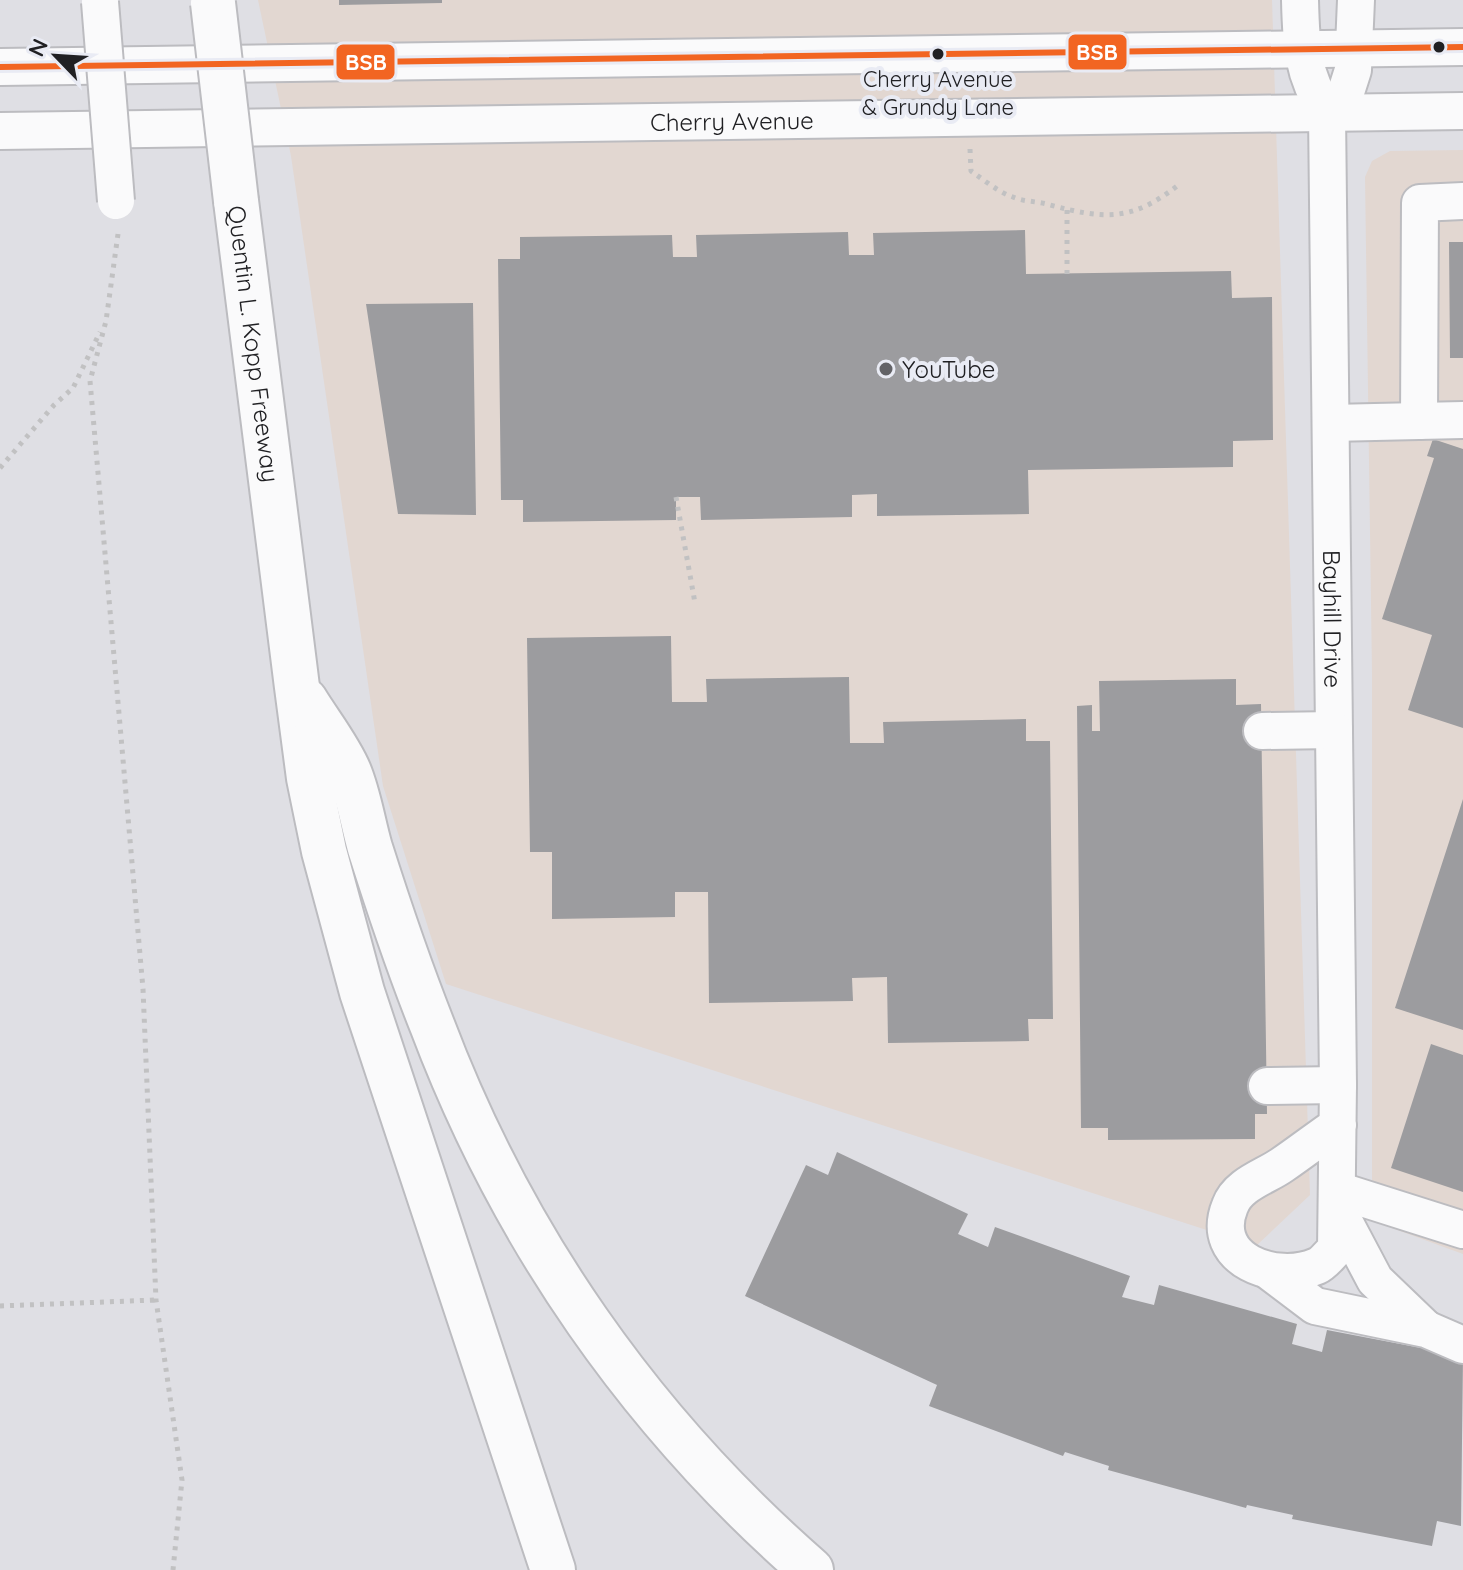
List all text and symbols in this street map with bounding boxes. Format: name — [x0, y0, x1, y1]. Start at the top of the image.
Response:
north arrow — [16, 16, 96, 96]
line badge: BSB — [1067, 33, 1128, 71]
text: N — [22, 34, 54, 61]
text: BSB — [1076, 38, 1118, 66]
unlabelled marker — [1431, 39, 1447, 55]
line badge: BSB — [335, 43, 396, 81]
marker: Cherry Avenue & Grundy Lane — [930, 46, 946, 62]
text: BSB — [345, 48, 387, 76]
place label: Cherry Avenue & Grundy Lane — [862, 65, 1014, 121]
street label: Cherry Avenue — [650, 105, 814, 137]
street label: Quentin L. Kopp Freeway — [222, 204, 286, 484]
place label: YouTube — [902, 354, 995, 384]
marker: YouTube — [877, 360, 895, 378]
street label: Bayhill Drive — [1317, 550, 1349, 688]

